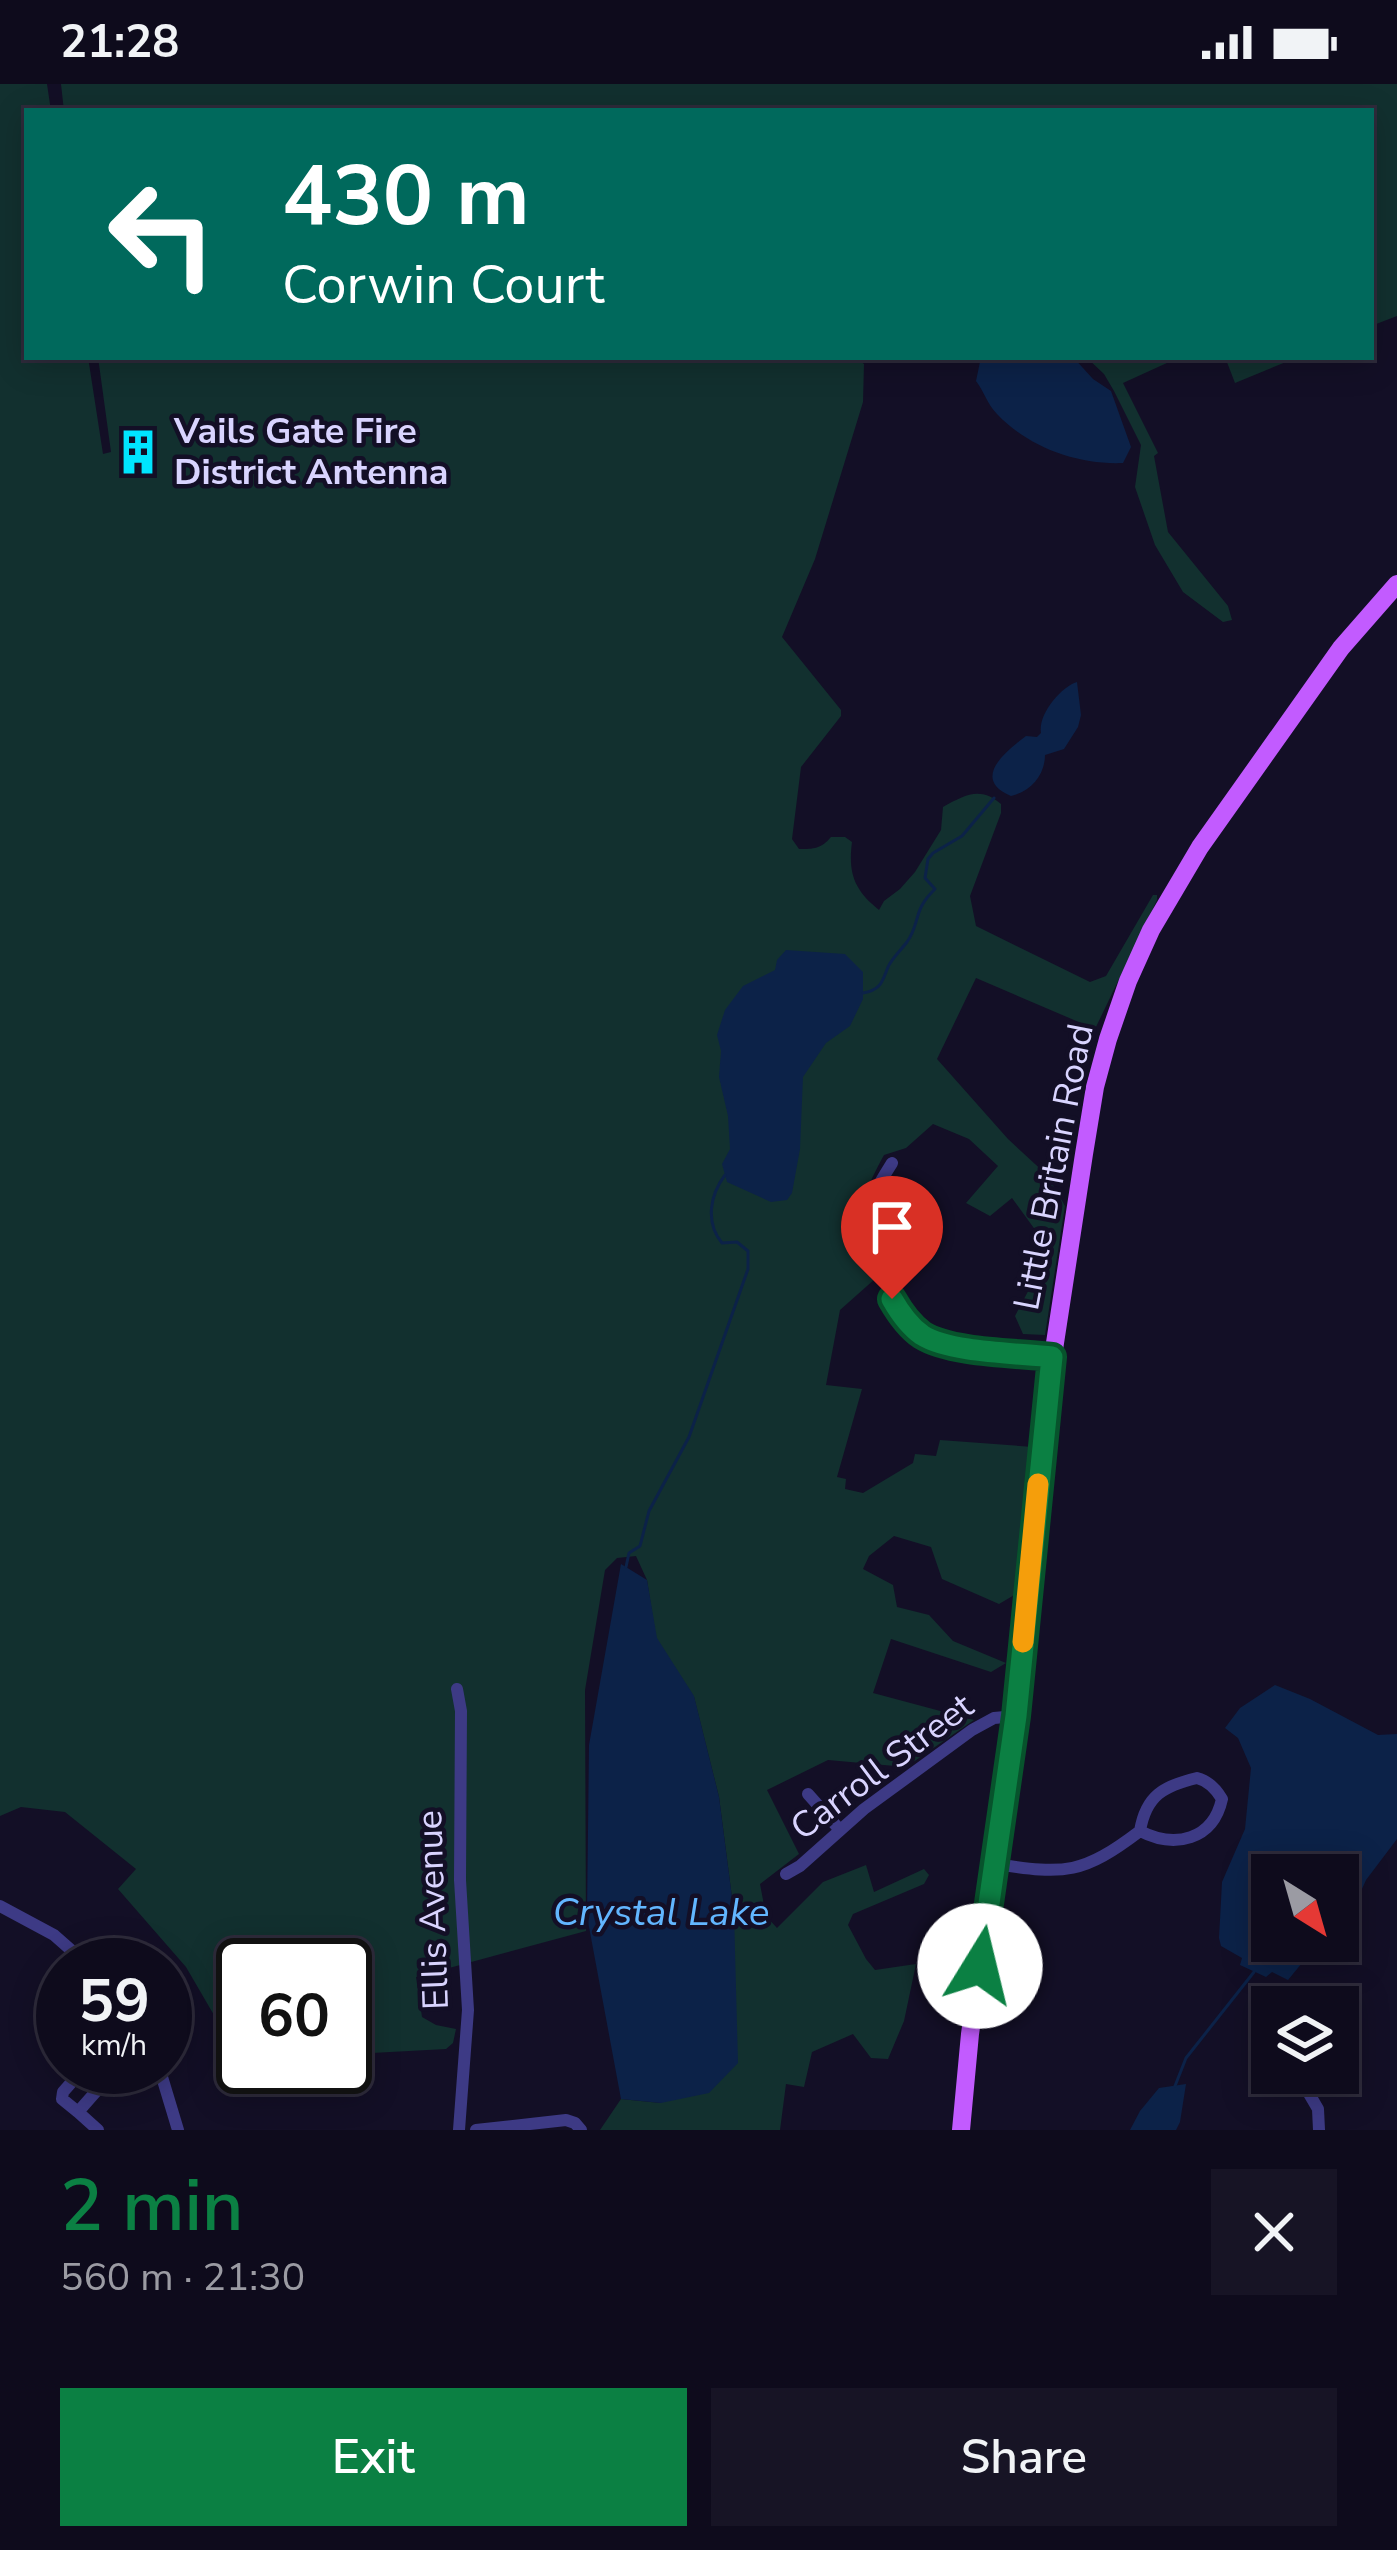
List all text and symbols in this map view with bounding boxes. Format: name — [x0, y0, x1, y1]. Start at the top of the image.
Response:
text: 21:28 — [60, 12, 179, 73]
text: 430 m — [282, 139, 530, 254]
icon: left — [84, 156, 240, 312]
text: Corwin Court — [282, 248, 604, 322]
place label: Vails Gate Fire District Antenna — [173, 407, 449, 497]
building icon: Vails Gate Fire District Antenna — [113, 427, 163, 477]
street label: Little Britain Road — [1002, 1020, 1106, 1314]
pin — [841, 1176, 943, 1299]
icon: arrive — [859, 1194, 925, 1260]
street label: Carroll Street — [781, 1682, 984, 1852]
street label: Ellis Avenue — [405, 1809, 461, 2011]
north arrow — [1251, 1854, 1359, 1962]
map controls — [1251, 1854, 1359, 2094]
water label: Crystal Lake — [552, 1886, 770, 1939]
position arrow — [917, 1903, 1043, 2029]
speed limit sign: 60 — [216, 1938, 372, 2094]
text: 59 — [78, 1960, 150, 2042]
button: layers — [1251, 1986, 1359, 2094]
text: km/h — [81, 2025, 147, 2066]
text: 2 min — [60, 2157, 243, 2255]
button: close — [1211, 2169, 1337, 2295]
text: 560 m · 21:30 — [60, 2251, 305, 2304]
button: Exit — [60, 2388, 687, 2526]
button: Share — [711, 2388, 1337, 2526]

